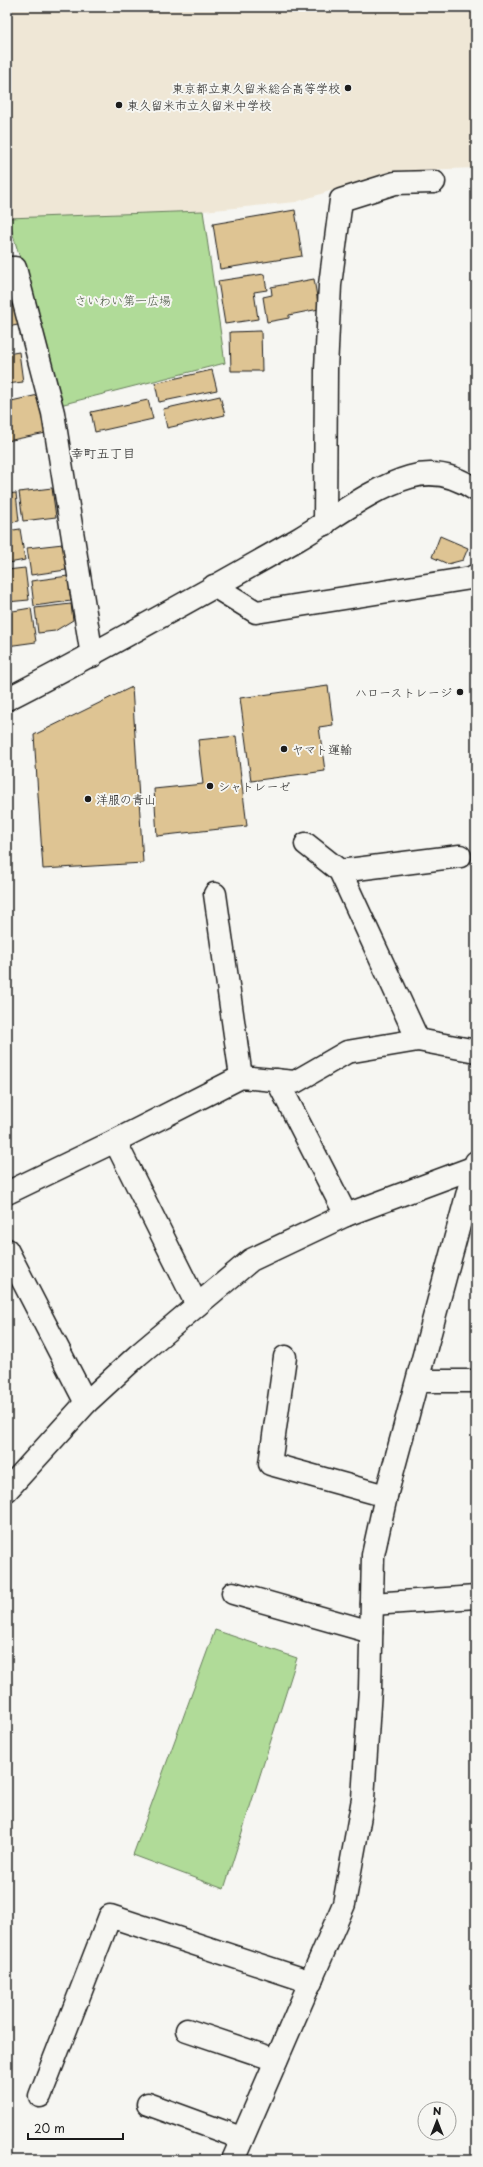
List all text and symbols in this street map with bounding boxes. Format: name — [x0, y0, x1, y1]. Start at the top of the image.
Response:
place label: 東京都立東久留米総合高等学校 — [172, 79, 340, 97]
marker: 東京都立東久留米総合高等学校 — [343, 83, 353, 93]
place label: 東久留米市立久留米中学校 — [127, 96, 271, 114]
marker: 東久留米市立久留米中学校 — [114, 100, 124, 110]
park label: さいわい第一広場 — [75, 291, 171, 309]
district label: 幸町五丁目 — [70, 443, 136, 462]
place label: ハローストレージ — [355, 683, 452, 701]
marker: ハローストレージ — [455, 687, 465, 697]
place label: ヤマト運輸 — [292, 740, 352, 758]
marker: ヤマト運輸 — [279, 744, 289, 754]
place label: シャトレーゼ — [218, 777, 290, 795]
marker: シャトレーゼ — [205, 781, 215, 791]
place label: 洋服の青山 — [96, 790, 156, 808]
marker: 洋服の青山 — [83, 794, 93, 804]
north arrow — [417, 2101, 457, 2141]
text: N — [433, 2102, 442, 2119]
scale bar — [28, 2115, 123, 2141]
text: 20 m — [34, 2119, 65, 2137]

